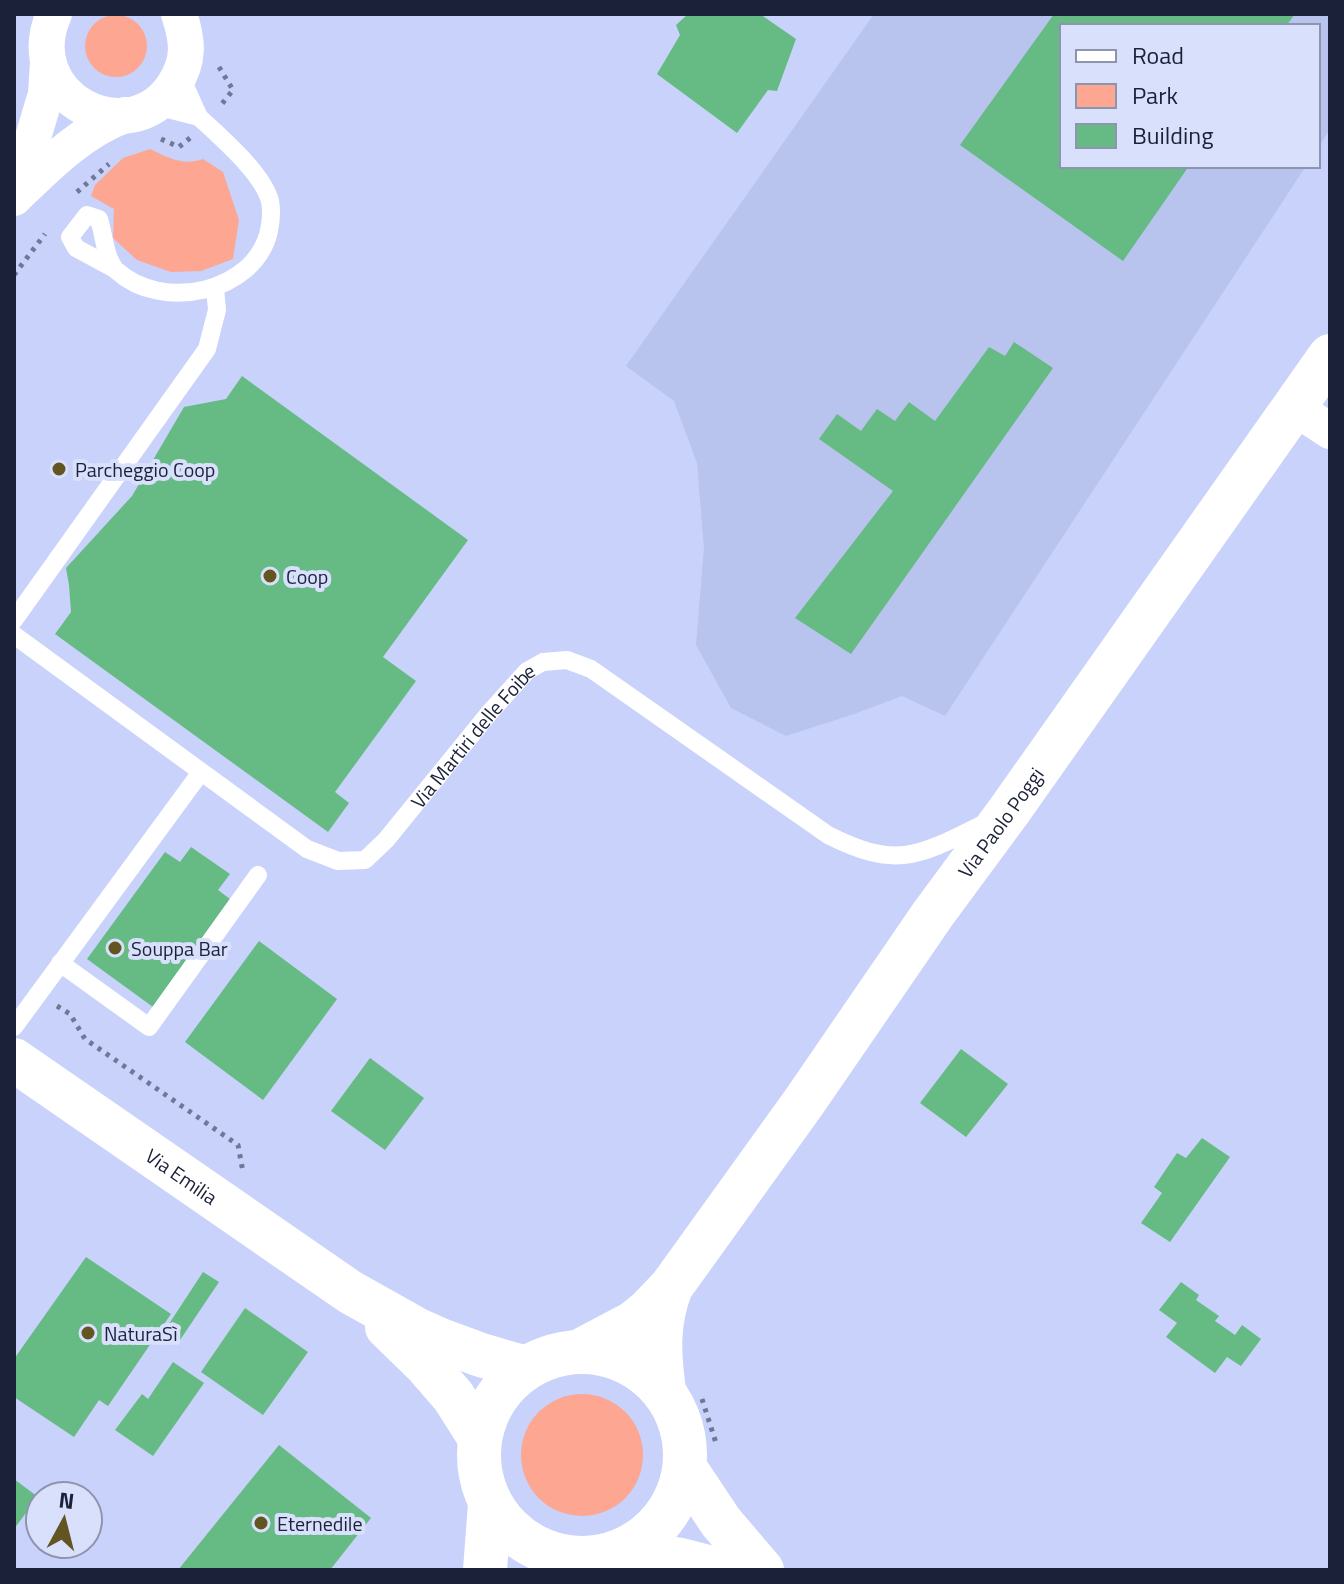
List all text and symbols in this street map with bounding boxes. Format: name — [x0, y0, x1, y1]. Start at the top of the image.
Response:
legend — [1060, 24, 1320, 168]
text: Road — [1132, 37, 1184, 73]
text: Park — [1132, 77, 1178, 113]
text: Building — [1132, 117, 1214, 153]
place label: Parcheggio Coop — [75, 454, 215, 485]
marker: Parcheggio Coop — [50, 460, 68, 478]
place label: Coop — [286, 561, 328, 592]
marker: Coop — [261, 567, 279, 585]
street label: Via Martiri delle Foibe — [402, 654, 540, 815]
street label: Via Paolo Poggi — [950, 761, 1051, 884]
place label: Souppa Bar — [131, 933, 228, 964]
marker: Souppa Bar — [106, 939, 124, 957]
street label: Via Emilia — [139, 1140, 224, 1212]
place label: NaturaSì — [104, 1318, 178, 1349]
marker: NaturaSì — [79, 1324, 97, 1342]
north arrow — [24, 1480, 104, 1560]
text: N — [57, 1482, 76, 1518]
place label: Eternedile — [277, 1508, 363, 1539]
marker: Eternedile — [252, 1514, 270, 1532]

